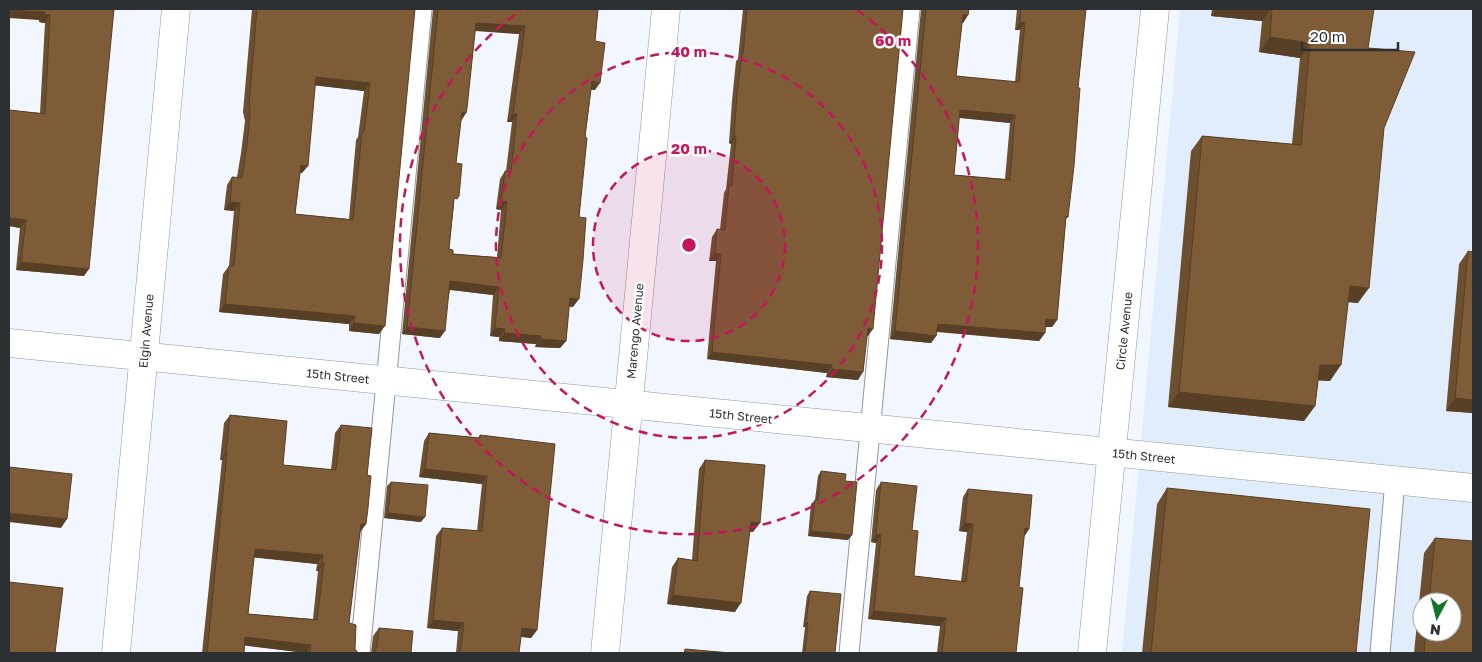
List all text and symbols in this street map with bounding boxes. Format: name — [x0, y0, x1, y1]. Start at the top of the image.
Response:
scale bar — [1302, 20, 1398, 52]
text: 20 m — [1310, 27, 1345, 45]
text: 60 m — [875, 31, 911, 49]
text: 40 m — [671, 42, 707, 60]
text: 20 m — [671, 139, 707, 157]
centre of rings — [680, 236, 698, 254]
street label: Marengo Avenue — [623, 283, 647, 379]
street label: Circle Avenue — [1112, 291, 1136, 371]
street label: Elgin Avenue — [135, 293, 157, 369]
street label: 15th Street — [306, 365, 371, 387]
street label: 15th Street — [709, 405, 774, 427]
street label: 15th Street — [1112, 445, 1177, 467]
north arrow — [1412, 592, 1462, 642]
text: N — [1429, 621, 1442, 639]

